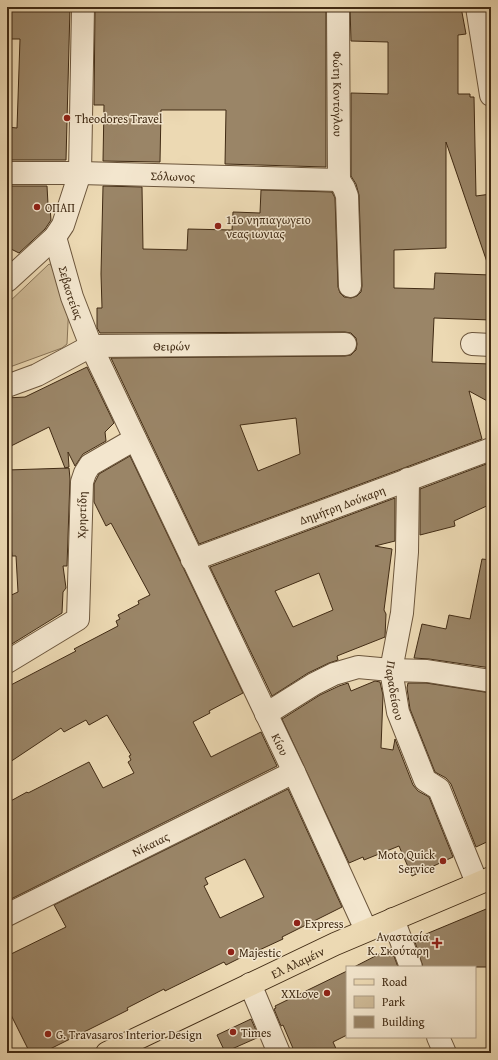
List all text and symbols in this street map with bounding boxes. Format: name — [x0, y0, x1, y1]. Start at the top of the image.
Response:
street label: Φώτη Κοντόγλου — [330, 51, 347, 137]
place label: Theodores Travel — [75, 110, 163, 127]
marker: Theodores Travel — [62, 113, 72, 123]
street label: Σόλωνος — [150, 166, 196, 185]
place label: ΟΠΑΠ — [45, 199, 75, 216]
marker: ΟΠΑΠ — [32, 202, 42, 212]
place label: 11ο νηπιαγωγειο νεας ιωνιας — [226, 211, 311, 242]
marker: 11ο νηπιαγωγειο νεας ιωνιας — [213, 221, 223, 231]
street label: Σεβαστείας — [55, 264, 88, 322]
street label: Θειρών — [153, 337, 190, 354]
street label: Δημήτρη Δούκαρη — [297, 481, 387, 528]
street label: Χρηστίδη — [72, 491, 90, 539]
street label: Παραδείσου — [382, 660, 409, 723]
street label: Κίου — [268, 730, 293, 758]
street label: Νίκαιας — [129, 827, 172, 860]
place label: Moto Quick Service — [378, 846, 436, 877]
marker: Moto Quick Service — [438, 856, 448, 866]
place label: Express — [305, 915, 344, 932]
marker: Express — [292, 918, 302, 928]
place label: Αναστασία Κ. Σκούταρη — [368, 928, 429, 959]
marker: Αναστασία Κ. Σκούταρη — [432, 938, 442, 948]
street label: Ελ Αλαμέιν — [268, 942, 327, 982]
place label: Majestic — [239, 944, 282, 961]
marker: Majestic — [226, 947, 236, 957]
legend — [346, 966, 476, 1038]
text: Road — [382, 973, 408, 990]
place label: XXLove — [281, 985, 319, 1002]
marker: XXLove — [322, 988, 332, 998]
text: Park — [382, 993, 406, 1010]
text: Building — [382, 1013, 425, 1030]
place label: Times — [241, 1024, 272, 1041]
place label: G. Travasaros Interior Design — [56, 1026, 202, 1043]
marker: Times — [228, 1027, 238, 1037]
marker: G. Travasaros Interior Design — [43, 1029, 53, 1039]

